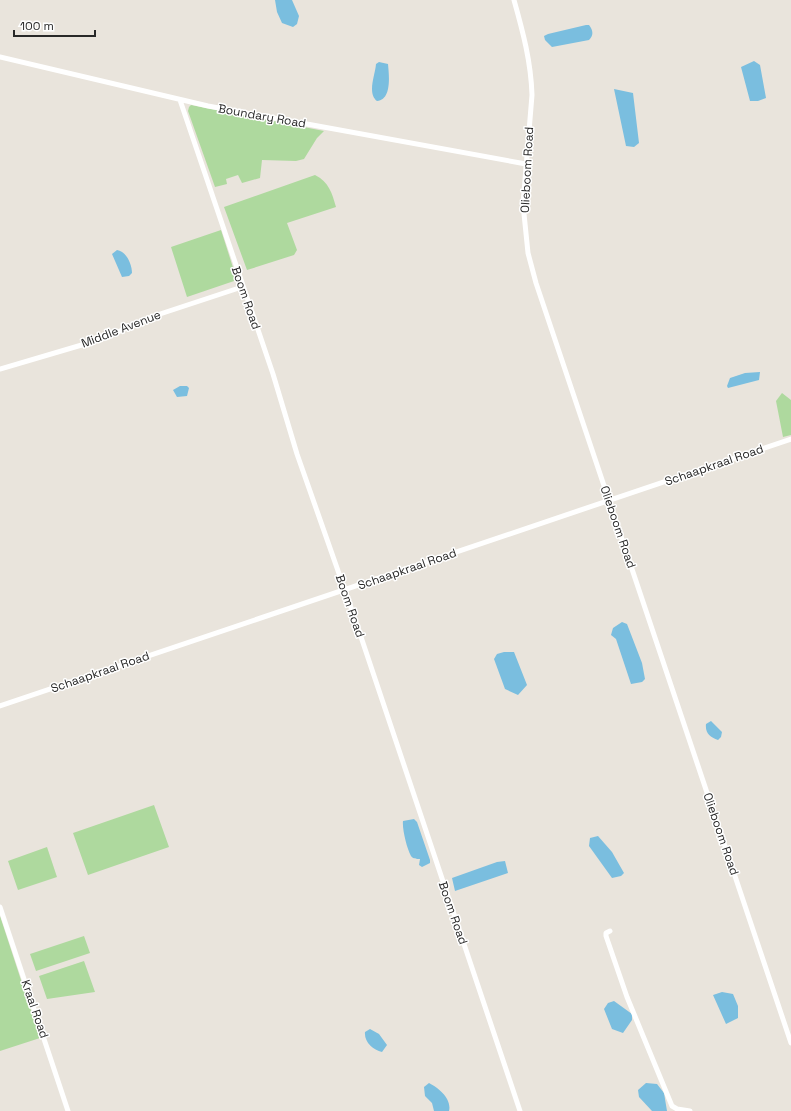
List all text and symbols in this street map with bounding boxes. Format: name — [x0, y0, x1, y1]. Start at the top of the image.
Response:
scale bar — [14, 12, 95, 38]
text: 100 m — [20, 18, 54, 34]
street label: Boundary Road — [217, 100, 307, 132]
street label: Olieboom Road — [517, 126, 537, 214]
street label: Boom Road — [228, 264, 264, 332]
street label: Middle Avenue — [79, 306, 163, 352]
street label: Schaapkraal Road — [662, 441, 766, 489]
street label: Olieboom Road — [596, 484, 640, 570]
street label: Schaapkraal Road — [355, 545, 459, 593]
street label: Boom Road — [332, 572, 368, 640]
street label: Schaapkraal Road — [48, 648, 152, 696]
street label: Olieboom Road — [699, 791, 743, 877]
street label: Boom Road — [435, 879, 471, 947]
street label: Kraal Road — [18, 978, 52, 1040]

